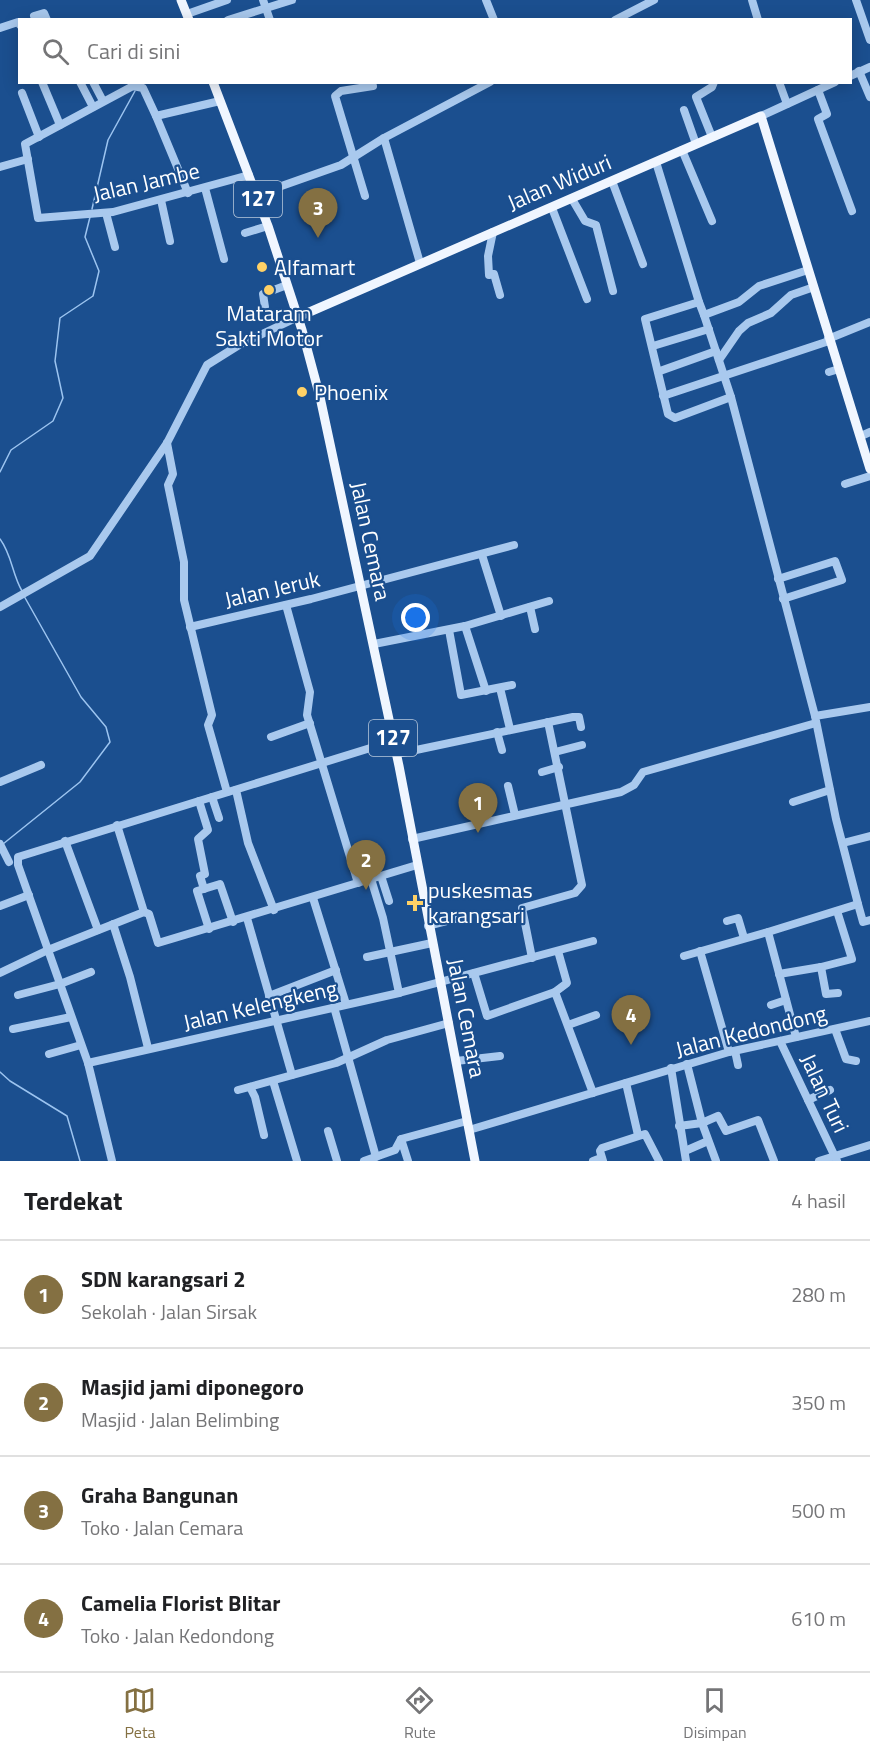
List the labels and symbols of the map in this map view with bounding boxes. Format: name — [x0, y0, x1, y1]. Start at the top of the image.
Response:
street label: Jalan Widuri — [502, 145, 616, 219]
street label: Jalan Jambe — [89, 153, 203, 211]
road number: 127 — [234, 181, 282, 217]
pin: 3 — [298, 188, 338, 238]
place label: Alfamart — [274, 250, 356, 284]
marker: Alfamart — [255, 260, 269, 274]
marker: Mataram Sakti Motor — [262, 283, 276, 297]
place label: Mataram Sakti Motor — [215, 296, 323, 355]
place label: Phoenix — [314, 375, 388, 409]
marker: Phoenix — [295, 385, 309, 399]
street label: Jalan Cemara — [342, 478, 400, 604]
street label: Jalan Jeruk — [221, 561, 324, 617]
your location — [401, 603, 430, 632]
road number: 127 — [369, 720, 417, 756]
pin: 1 — [458, 784, 498, 833]
pin: 2 — [346, 840, 386, 890]
place label: puskesmas karangsari — [428, 873, 533, 932]
marker: puskesmas karangsari — [406, 894, 424, 912]
street label: Jalan Cemara — [439, 955, 495, 1081]
street label: Jalan Kelengkeng — [180, 971, 340, 1039]
pin: 4 — [612, 996, 650, 1045]
street label: Jalan Kedondong — [672, 996, 830, 1066]
street label: Jalan Turi — [792, 1048, 858, 1138]

